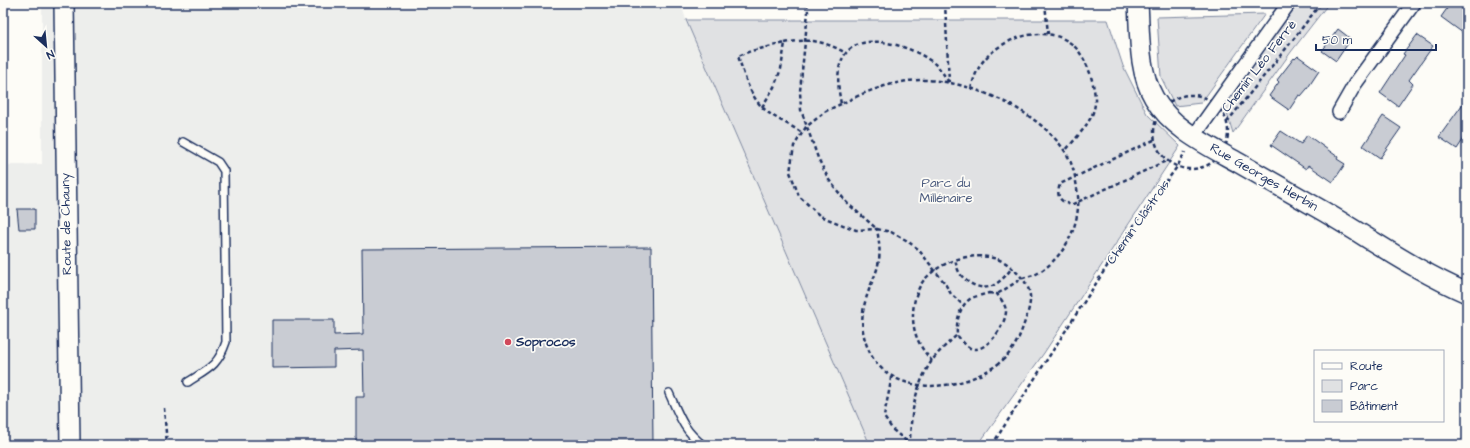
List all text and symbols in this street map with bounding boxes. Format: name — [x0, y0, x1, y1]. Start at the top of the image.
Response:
street label: Chemin Léo Ferré — [1217, 16, 1301, 116]
north arrow — [26, 26, 66, 66]
scale bar — [1316, 26, 1436, 52]
text: 50 m — [1322, 32, 1353, 49]
text: N — [44, 46, 57, 63]
street label: Rue Georges Herbin — [1206, 139, 1322, 216]
street label: Route de Chauny — [56, 173, 77, 275]
park label: Parc du Millénaire — [919, 174, 973, 207]
street label: Chemin Clastrois — [1102, 176, 1174, 268]
place label: Soprocos — [515, 333, 576, 352]
marker: Soprocos — [503, 337, 513, 347]
legend — [1314, 350, 1444, 422]
text: Route — [1350, 358, 1383, 375]
text: Parc — [1350, 378, 1378, 395]
text: Bâtiment — [1350, 398, 1398, 415]

